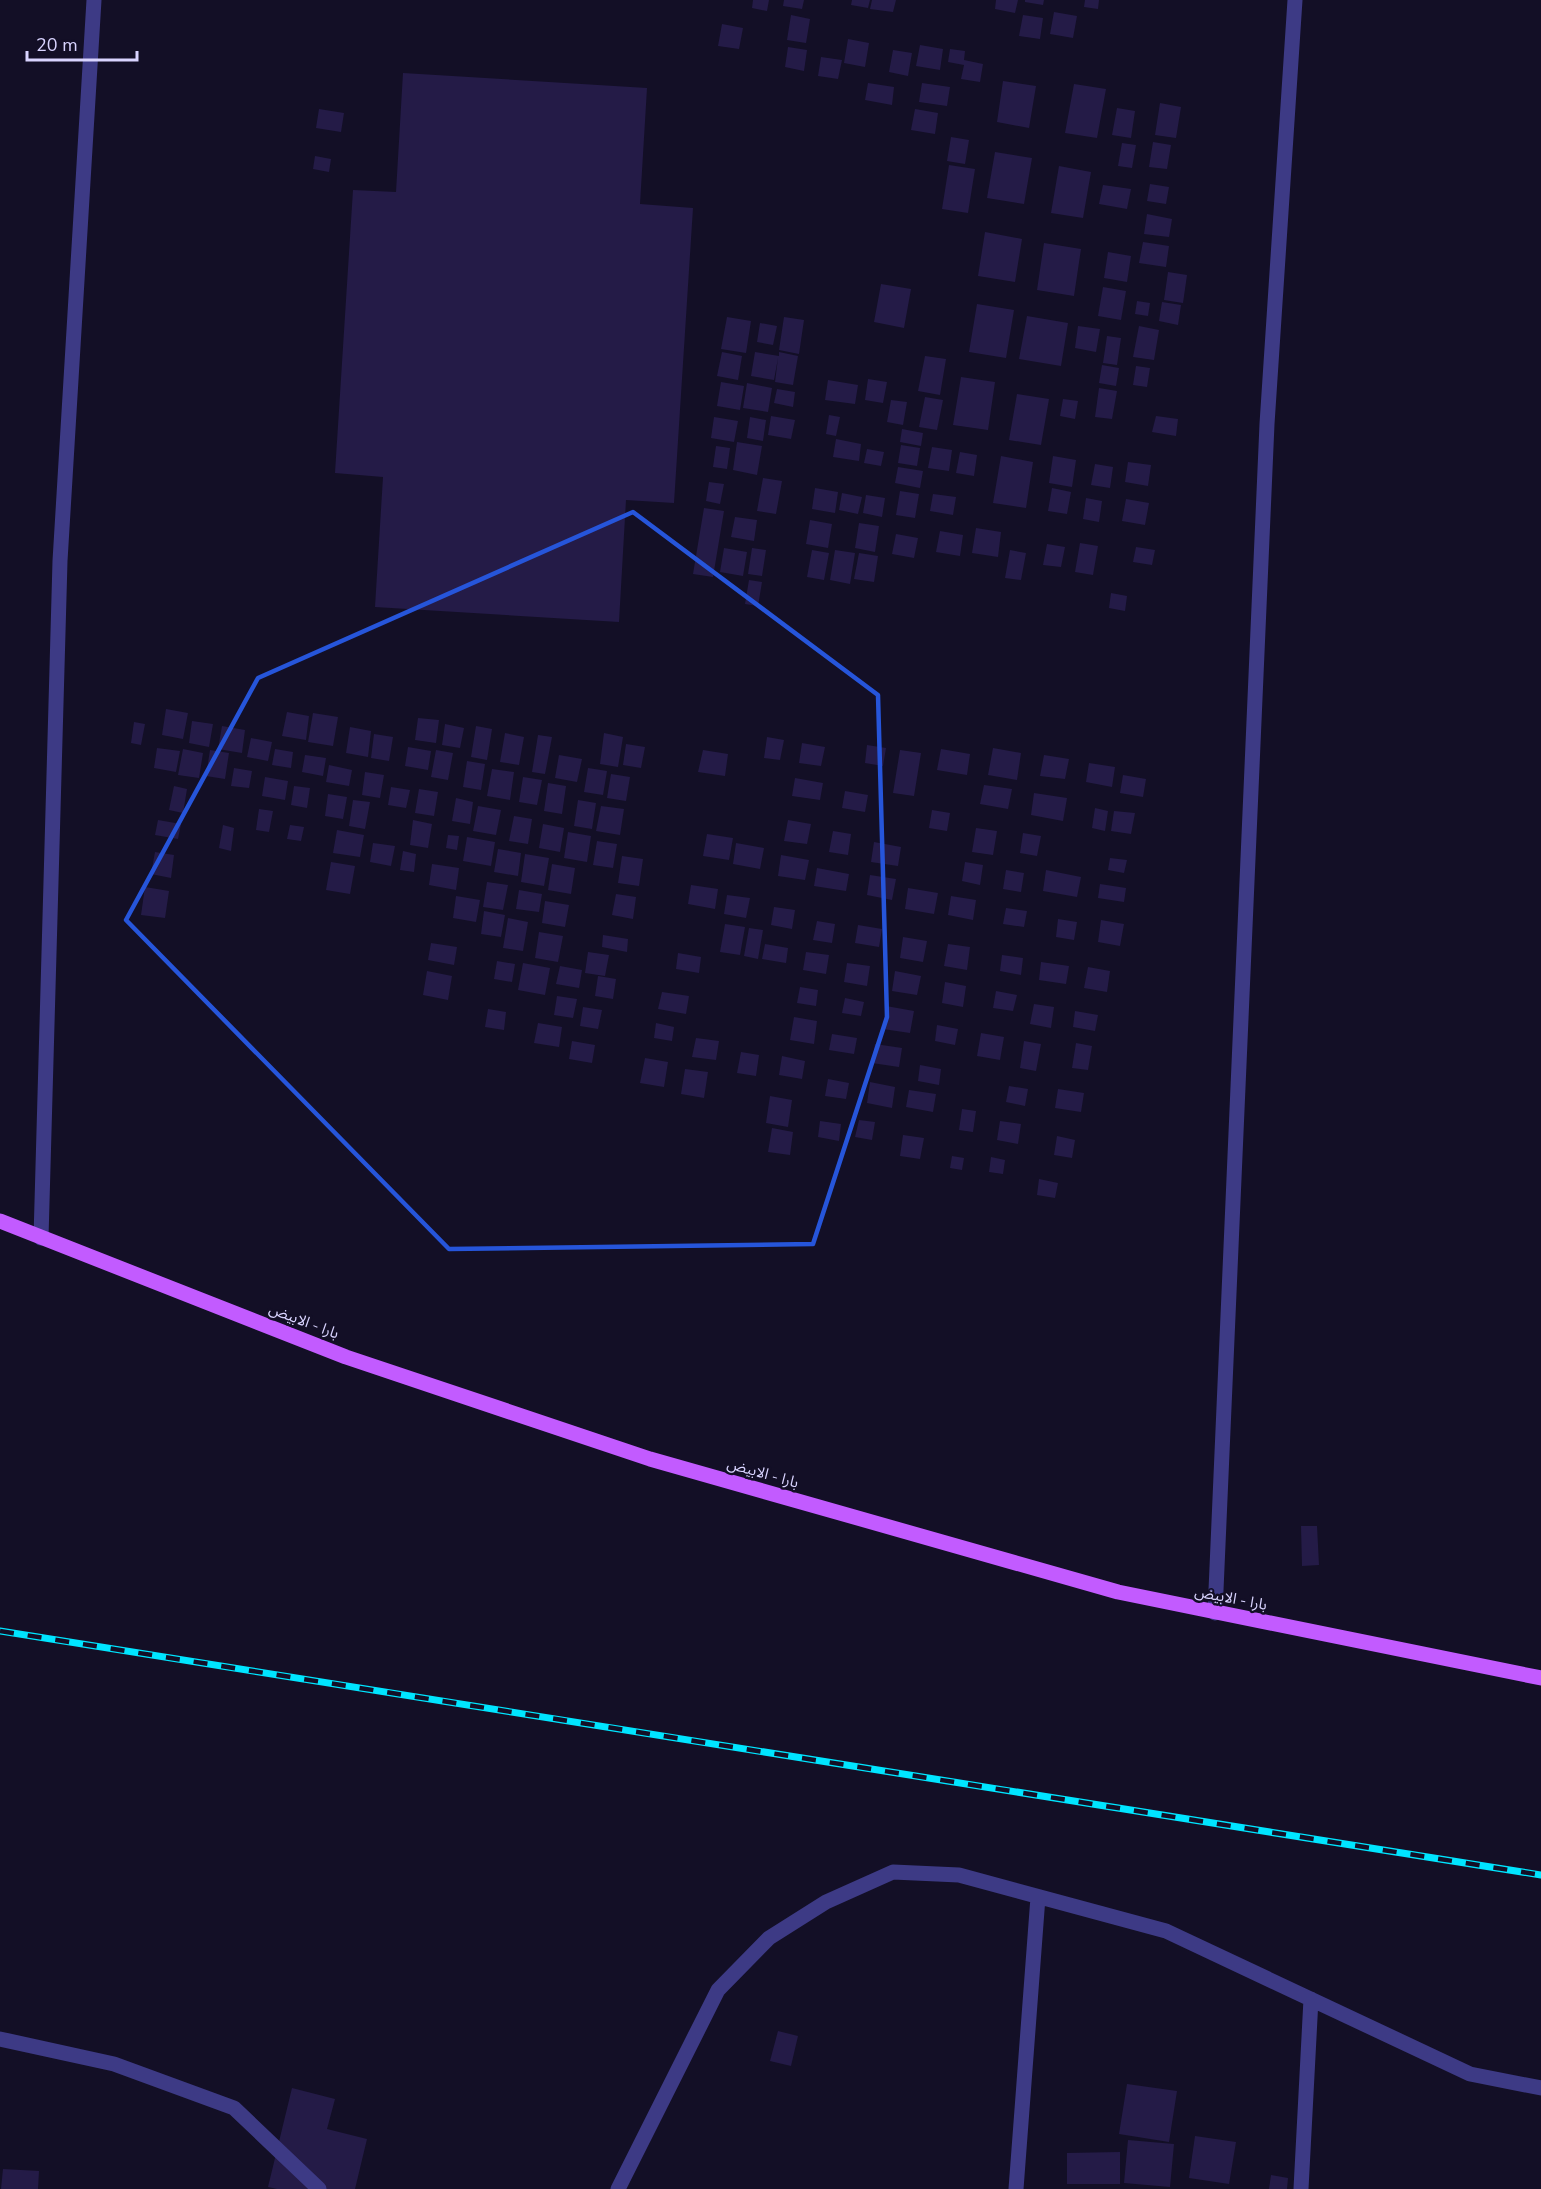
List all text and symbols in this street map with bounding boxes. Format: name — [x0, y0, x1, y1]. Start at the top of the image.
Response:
scale bar — [27, 24, 136, 62]
text: 20 m — [36, 33, 78, 57]
street label: بارا - الابيض — [266, 1299, 342, 1343]
street label: بارا - الابيض — [725, 1453, 801, 1493]
street label: بارا - الابيض — [1193, 1581, 1269, 1615]

